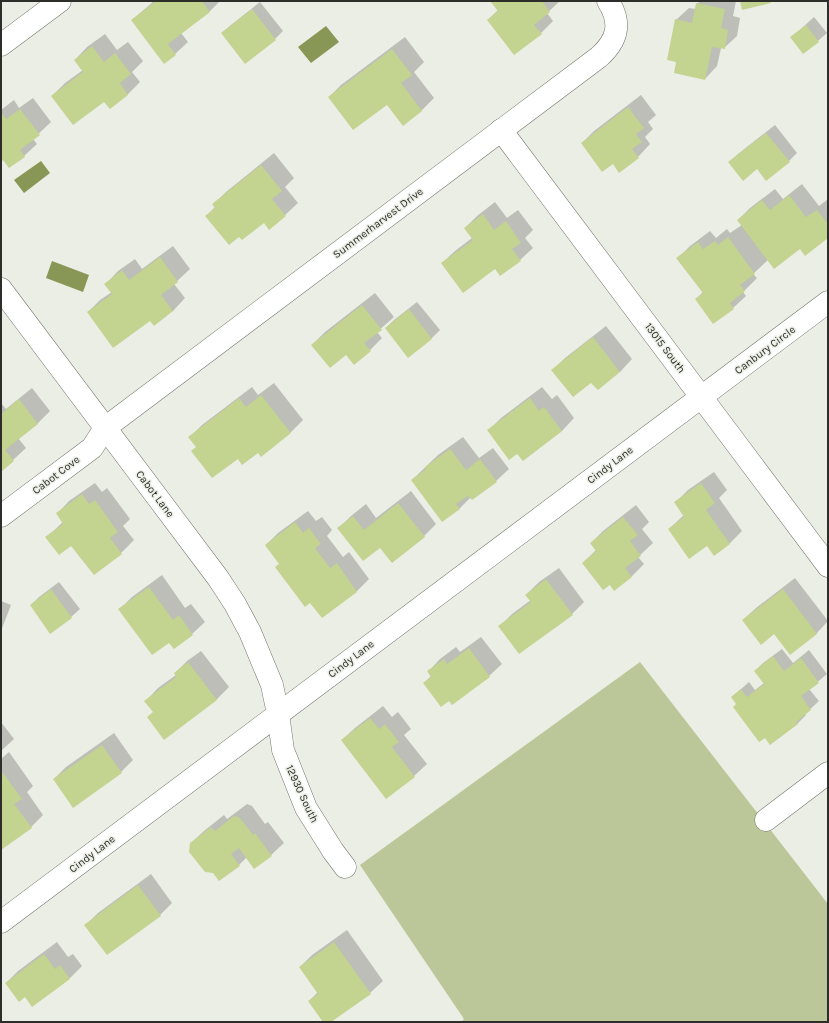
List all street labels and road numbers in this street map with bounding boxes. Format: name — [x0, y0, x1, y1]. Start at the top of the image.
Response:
street label: Summerharvest Drive — [330, 185, 426, 261]
street label: 13015 South — [642, 320, 688, 376]
street label: Canbury Circle — [732, 323, 798, 377]
street label: Cindy Lane — [584, 443, 636, 487]
street label: Cabot Cove — [30, 453, 83, 497]
street label: Cabot Lane — [133, 468, 177, 520]
street label: Cindy Lane — [325, 637, 377, 681]
street label: 12930 South — [283, 763, 321, 825]
street label: Cindy Lane — [66, 832, 118, 876]

